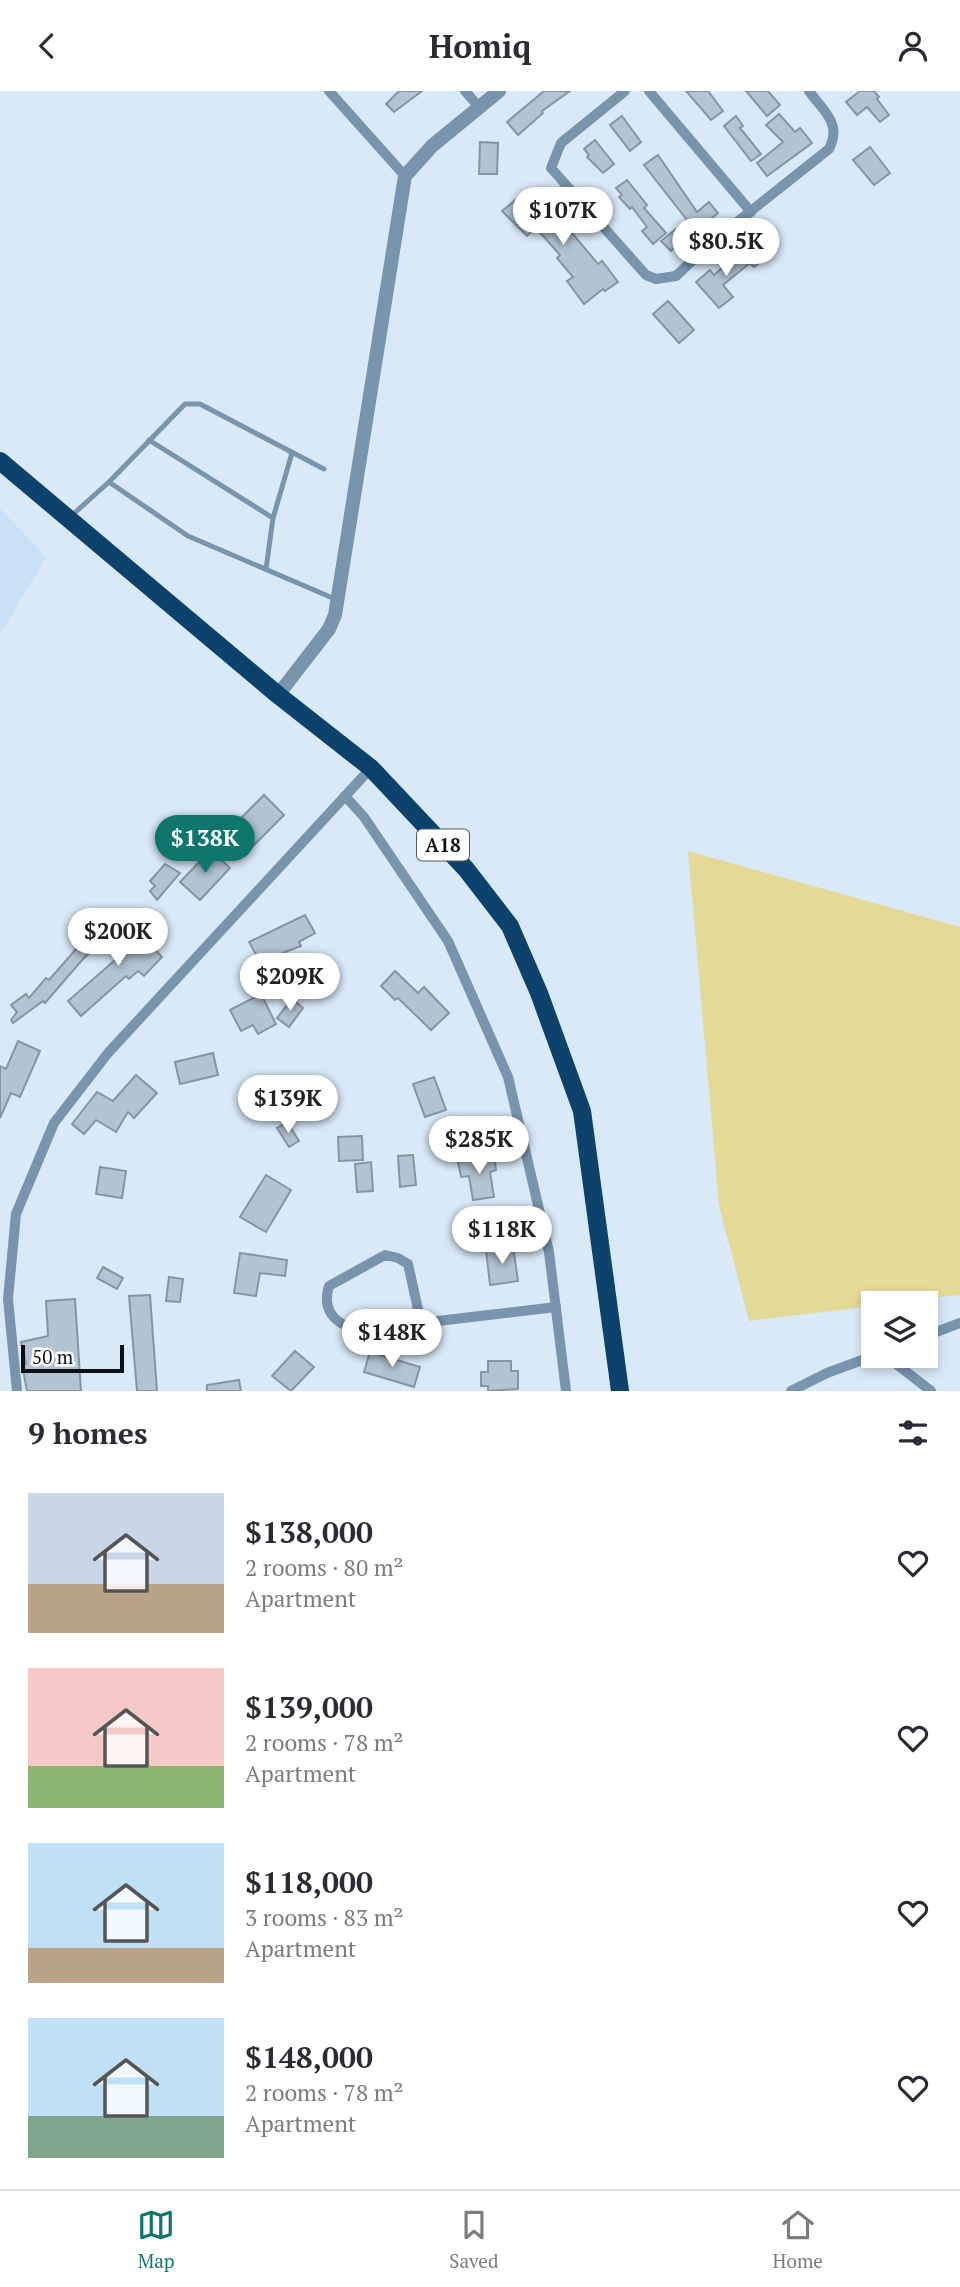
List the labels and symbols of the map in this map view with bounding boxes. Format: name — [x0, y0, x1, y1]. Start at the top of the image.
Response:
pin: $107K — [514, 187, 612, 247]
pin: $80.5K — [669, 219, 783, 278]
pin: $138K — [156, 815, 254, 875]
road number: A18 — [417, 829, 469, 860]
pin: $200K — [69, 909, 167, 968]
pin: $209K — [241, 953, 339, 1013]
pin: $139K — [239, 1075, 337, 1135]
pin: $285K — [430, 1117, 528, 1176]
pin: $118K — [453, 1207, 551, 1266]
pin: $148K — [343, 1309, 441, 1369]
scale bar — [21, 1342, 124, 1374]

